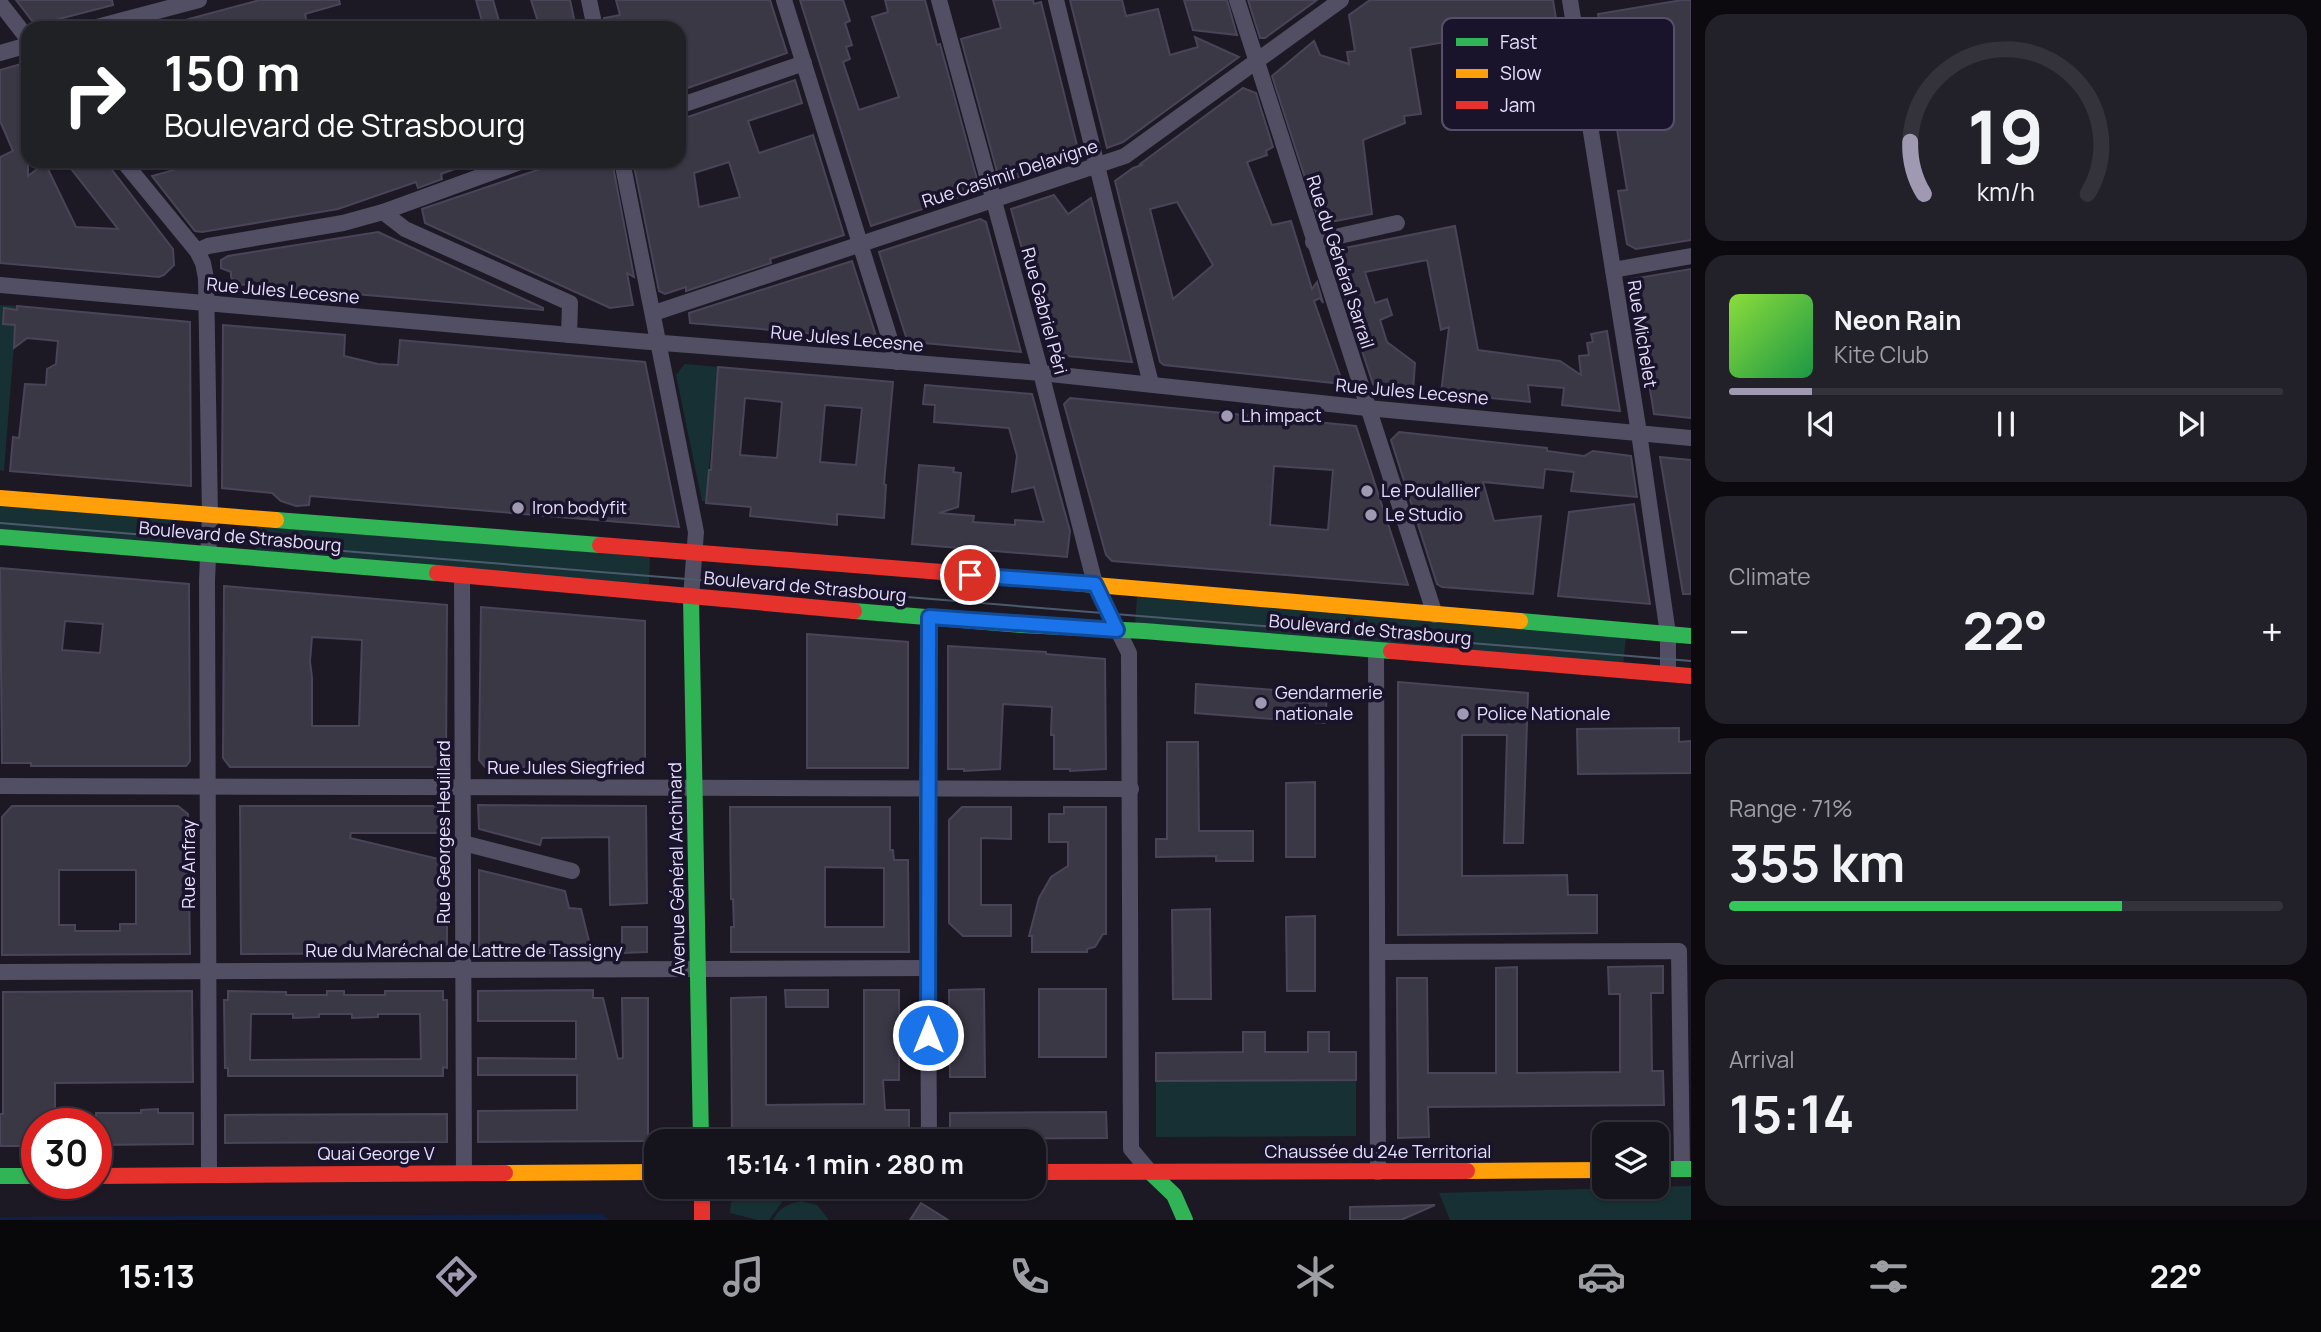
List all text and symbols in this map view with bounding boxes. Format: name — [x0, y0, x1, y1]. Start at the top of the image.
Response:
legend — [1442, 18, 1674, 130]
text: Fast — [1500, 29, 1537, 55]
text: 150 m — [164, 39, 300, 106]
icon: right — [49, 49, 140, 140]
text: Slow — [1500, 60, 1542, 86]
text: 19 — [1967, 86, 2045, 186]
text: Jam — [1500, 92, 1535, 118]
text: Boulevard de Strasbourg — [164, 103, 526, 147]
street label: Rue Casimir Delavigne — [919, 133, 1101, 213]
street label: Rue du Général Sarrail — [1302, 172, 1380, 352]
text: km/h — [1977, 173, 2035, 208]
street label: Rue Gabriel Péri — [1016, 245, 1073, 377]
street label: Rue Jules Lecesne — [206, 271, 361, 309]
street label: Rue Michelet — [1623, 278, 1663, 389]
text: Neon Rain — [1834, 302, 1962, 338]
street label: Rue Jules Lecesne — [770, 319, 925, 357]
text: Kite Club — [1834, 338, 1929, 370]
street label: Rue Jules Lecesne — [1335, 372, 1490, 410]
place label: Lh impact — [1241, 403, 1322, 427]
icon: previous — [1802, 405, 1840, 443]
icon: pause — [1987, 405, 2025, 443]
icon: next — [2172, 405, 2210, 443]
marker: Lh impact — [1219, 408, 1235, 424]
place label: Le Poulallier — [1381, 478, 1481, 502]
marker: Le Poulallier — [1359, 483, 1375, 499]
place label: Iron bodyfit — [532, 495, 627, 519]
marker: Iron bodyfit — [510, 500, 526, 516]
place label: Le Studio — [1385, 502, 1463, 526]
marker: Le Studio — [1363, 507, 1379, 523]
street label: Boulevard de Strasbourg — [138, 515, 342, 557]
pin — [940, 545, 1000, 605]
icon: arrive — [951, 556, 989, 594]
text: Climate — [1729, 560, 1811, 592]
street label: Boulevard de Strasbourg — [703, 565, 907, 607]
text: 22° — [1963, 595, 2048, 666]
text: − — [1729, 605, 1750, 657]
text: + — [2261, 605, 2283, 657]
street label: Boulevard de Strasbourg — [1268, 608, 1472, 650]
place label: Gendarmerie nationale — [1275, 680, 1383, 725]
marker: Gendarmerie nationale — [1253, 695, 1269, 711]
place label: Police Nationale — [1477, 701, 1610, 725]
marker: Police Nationale — [1455, 706, 1471, 722]
street label: Rue Georges Heuillard — [431, 740, 455, 924]
street label: Rue Jules Siegfried — [487, 755, 645, 779]
street label: Avenue Général Archinard — [662, 762, 690, 976]
text: Range · 71% — [1729, 792, 1853, 824]
street label: Rue Anfray — [176, 819, 200, 909]
text: 355 km — [1729, 827, 1905, 898]
street label: Rue du Maréchal de Lattre de Tassigny — [305, 938, 623, 962]
position arrow — [891, 998, 965, 1072]
text: Arrival — [1729, 1043, 1795, 1075]
text: 15:14 — [1729, 1078, 1854, 1149]
speed limit sign: 30 — [21, 1108, 112, 1199]
map controls — [1592, 1122, 1669, 1199]
button: layers — [1592, 1122, 1669, 1199]
street label: Chaussée du 24e Territorial — [1265, 1139, 1491, 1163]
street label: Quai George V — [317, 1141, 435, 1165]
text: 15:14 · 1 min · 280 m — [726, 1146, 964, 1182]
icon: directions — [432, 1252, 481, 1301]
icon: music — [719, 1252, 768, 1301]
icon: phone — [1005, 1252, 1054, 1301]
icon: climate — [1291, 1252, 1340, 1301]
icon: car — [1577, 1252, 1626, 1301]
icon: filters — [1864, 1252, 1913, 1301]
text: 15:13 — [119, 1254, 195, 1298]
text: 22° — [2150, 1254, 2202, 1298]

